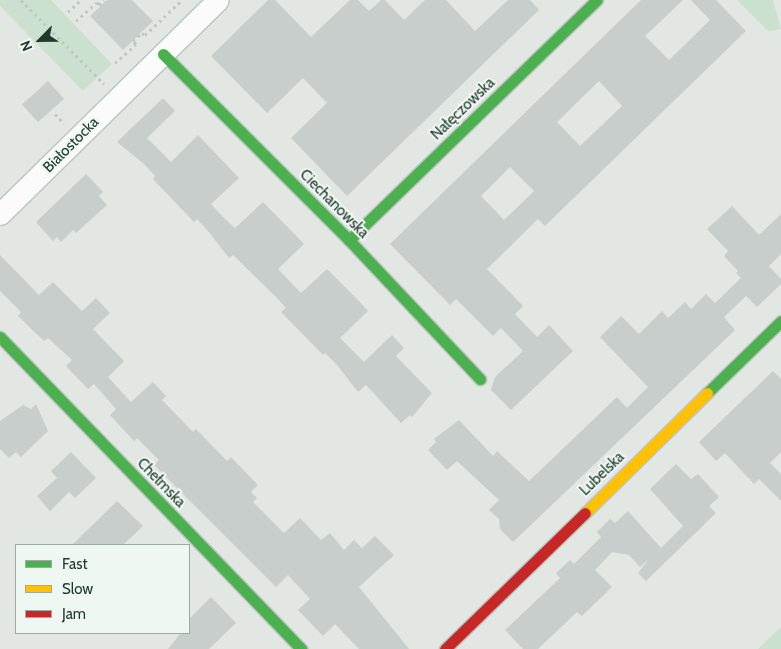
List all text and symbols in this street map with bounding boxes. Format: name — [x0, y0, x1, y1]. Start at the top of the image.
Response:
north arrow — [15, 15, 65, 65]
text: N — [16, 38, 36, 54]
street label: Nałęczowska — [427, 74, 499, 144]
street label: Białostocka — [39, 113, 103, 177]
street label: Ciechanowska — [296, 166, 372, 242]
street label: Lubelska — [576, 448, 628, 500]
street label: Chełmska — [133, 455, 189, 511]
legend — [15, 544, 190, 634]
text: Fast — [62, 555, 87, 573]
text: Slow — [62, 580, 93, 598]
text: Jam — [62, 605, 86, 623]

